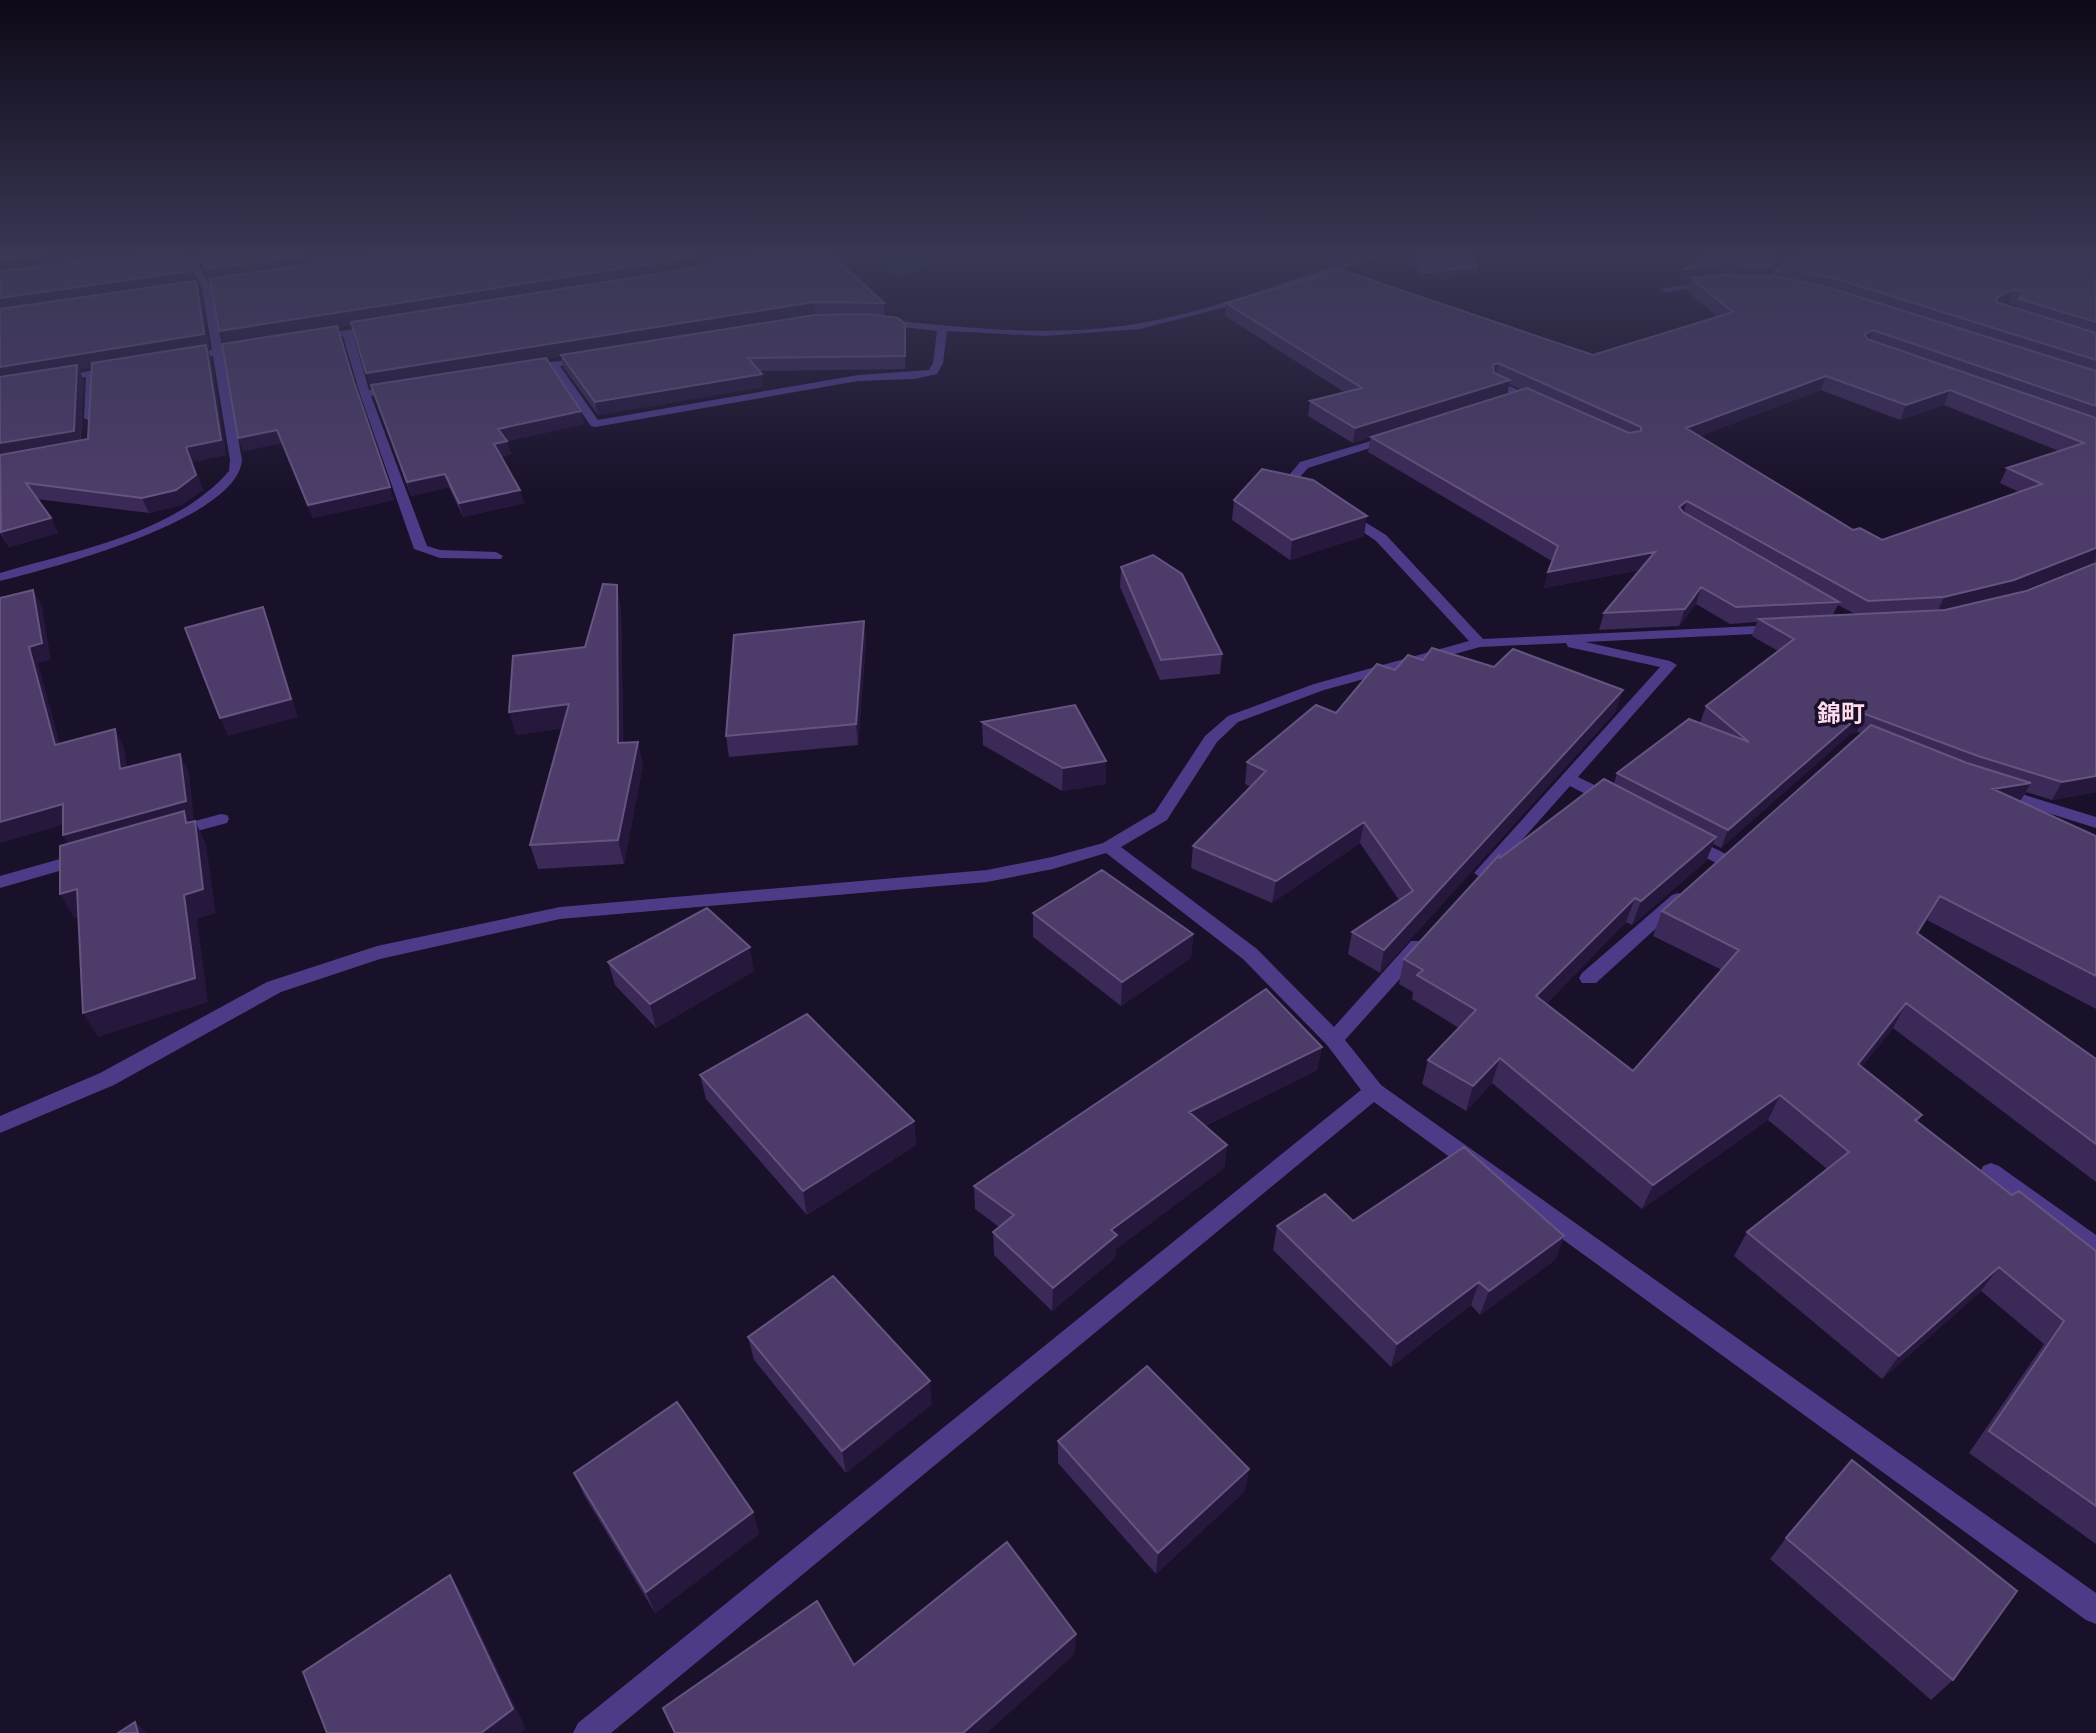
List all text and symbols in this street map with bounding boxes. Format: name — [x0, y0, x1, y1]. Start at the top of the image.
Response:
district label: 錦町 — [1817, 699, 1865, 728]

